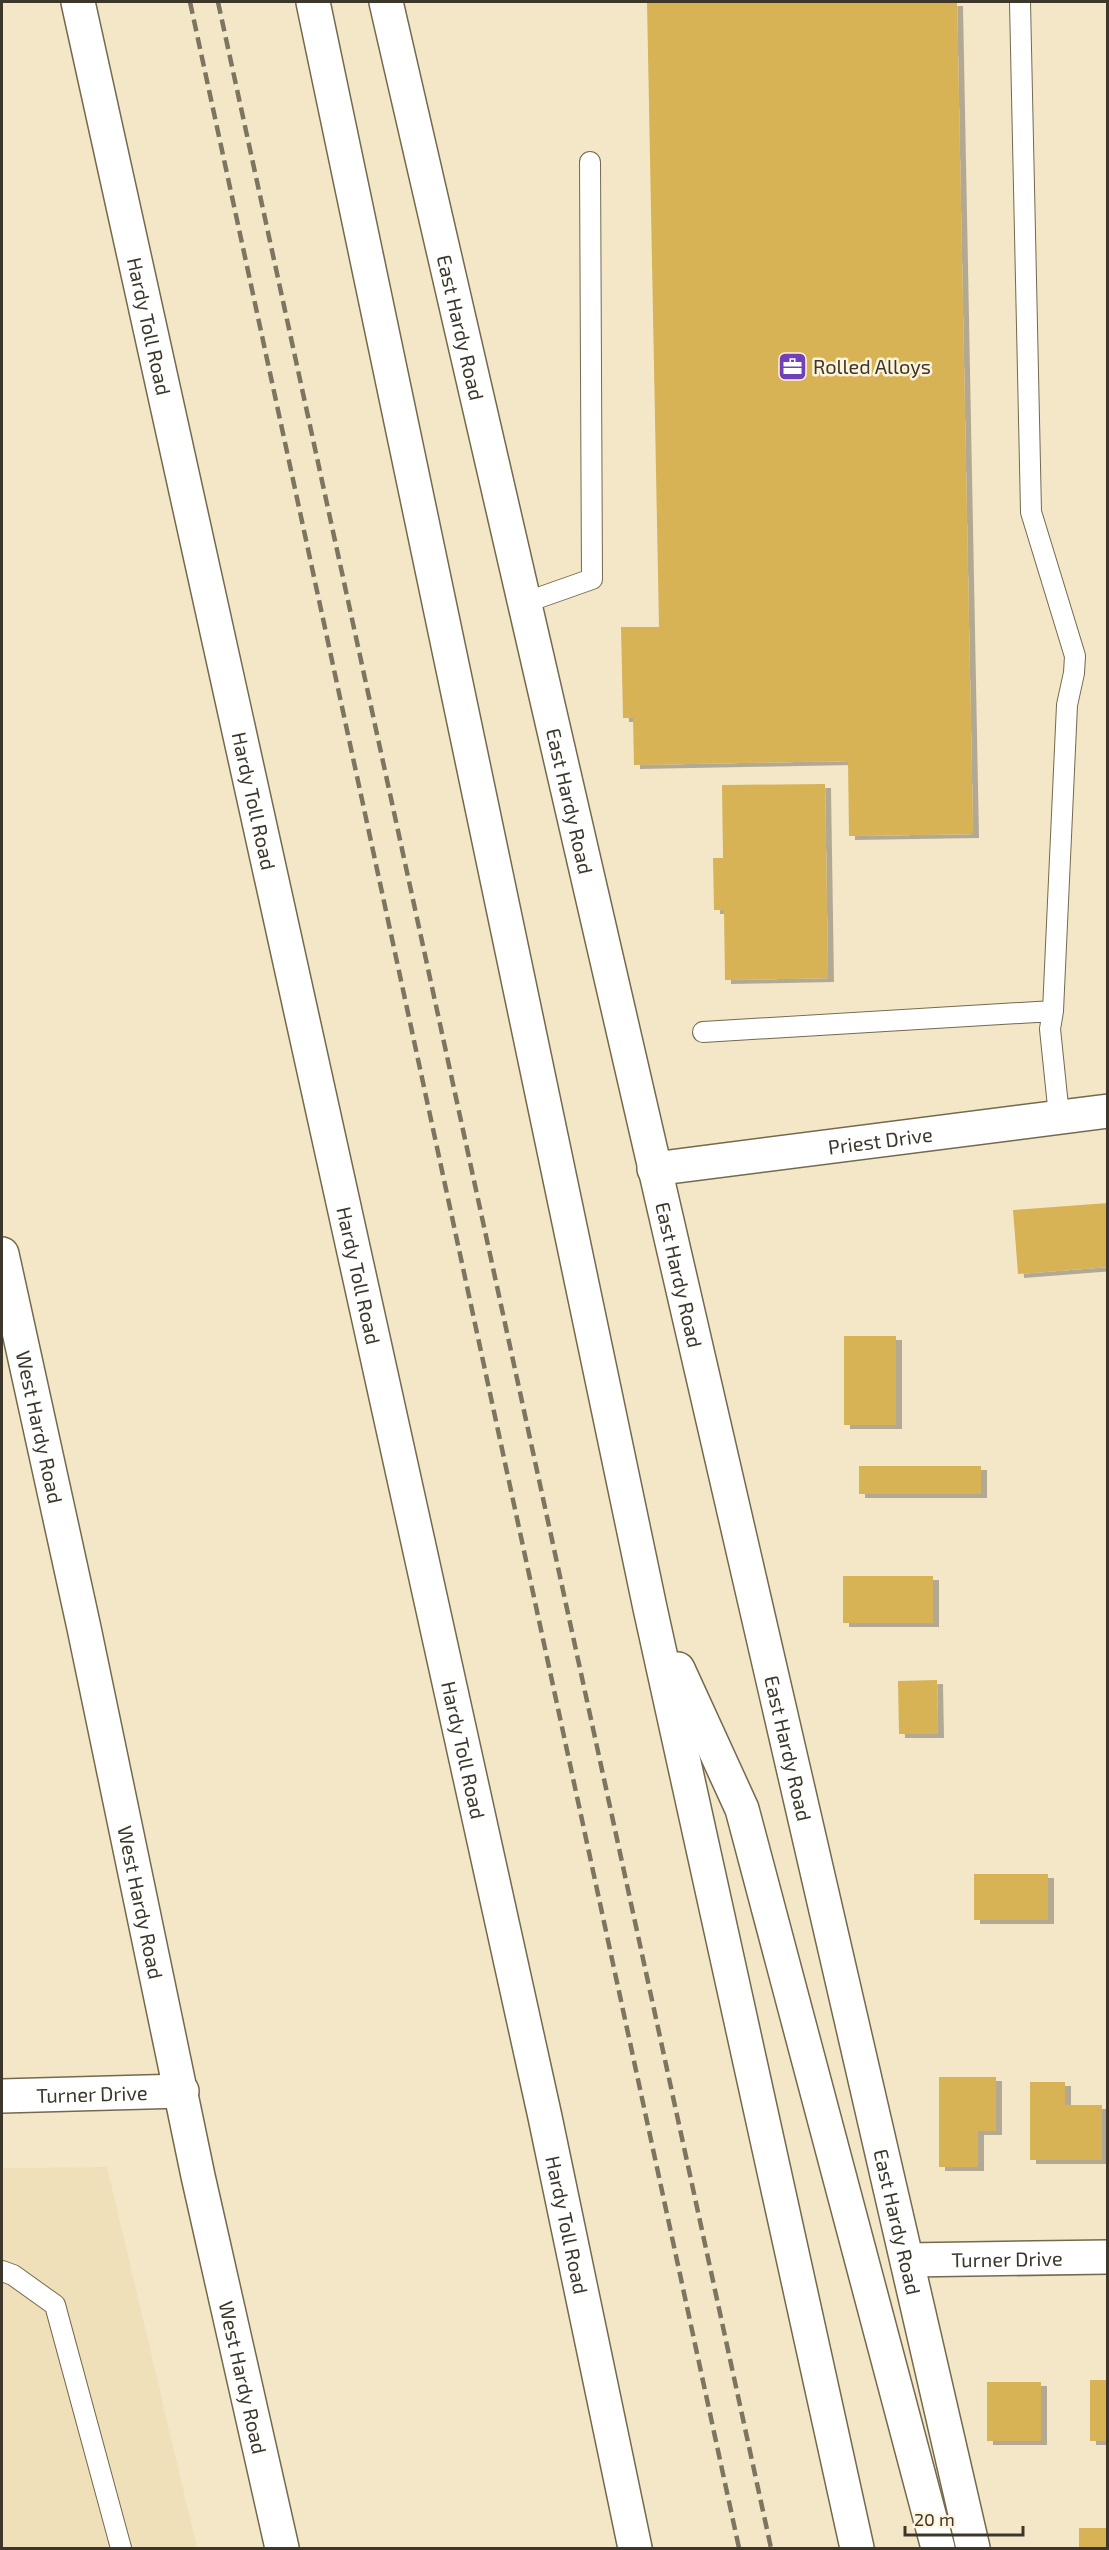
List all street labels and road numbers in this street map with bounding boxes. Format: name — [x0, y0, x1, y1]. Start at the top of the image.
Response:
street label: East Hardy Road — [433, 252, 489, 403]
street label: Hardy Toll Road — [123, 255, 176, 397]
street label: East Hardy Road — [542, 726, 599, 876]
street label: Hardy Toll Road — [228, 730, 281, 872]
street label: Priest Drive — [826, 1122, 934, 1159]
street label: East Hardy Road — [651, 1199, 708, 1350]
street label: Hardy Toll Road — [332, 1204, 386, 1347]
street label: West Hardy Road — [11, 1348, 68, 1506]
street label: East Hardy Road — [760, 1673, 817, 1823]
street label: Hardy Toll Road — [437, 1679, 491, 1821]
street label: West Hardy Road — [113, 1823, 169, 1981]
street label: Turner Drive — [36, 2080, 148, 2107]
street label: East Hardy Road — [869, 2147, 926, 2297]
street label: Hardy Toll Road — [541, 2153, 594, 2296]
street label: Turner Drive — [951, 2246, 1063, 2271]
street label: West Hardy Road — [215, 2299, 272, 2456]

